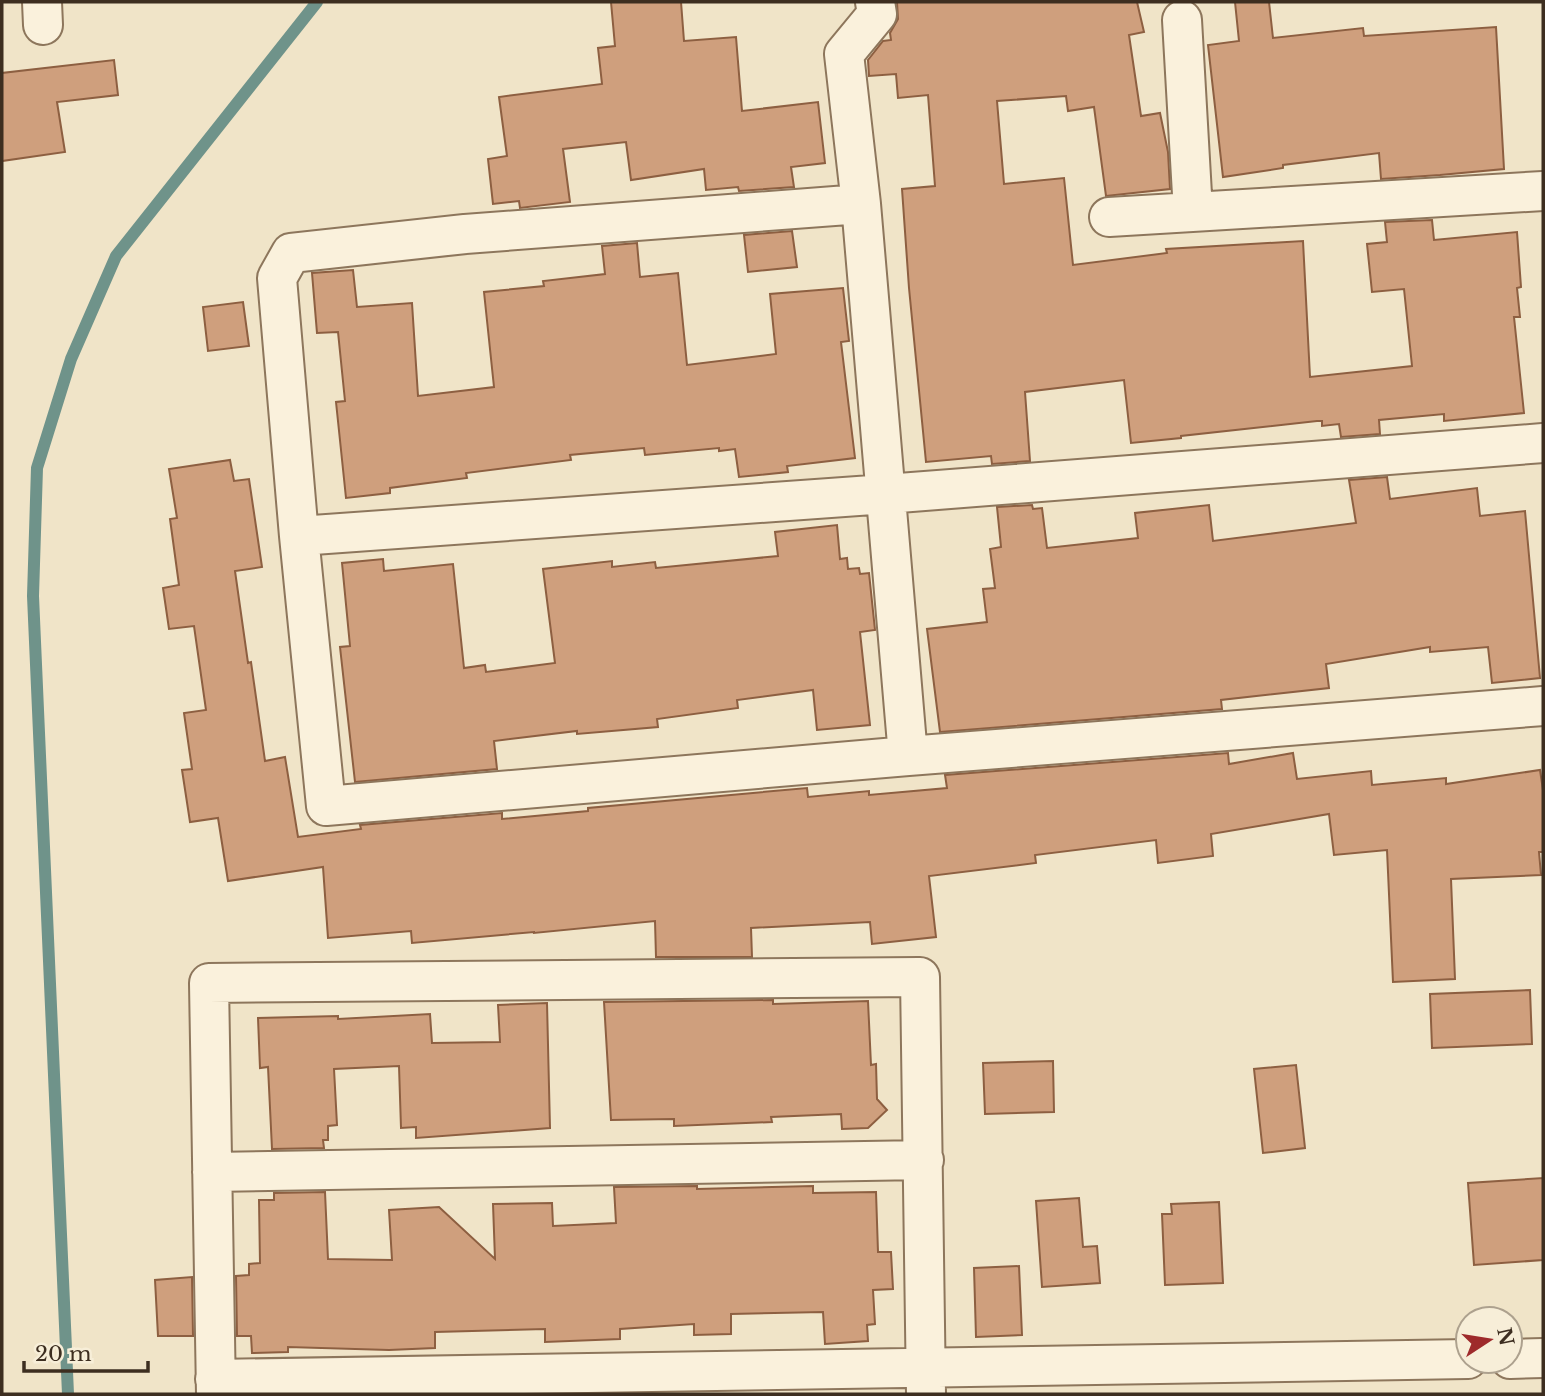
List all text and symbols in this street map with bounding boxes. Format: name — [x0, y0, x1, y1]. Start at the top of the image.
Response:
north arrow — [1454, 1305, 1524, 1375]
text: N — [1492, 1325, 1518, 1348]
scale bar — [24, 1330, 149, 1374]
text: 20 m — [35, 1341, 92, 1367]

